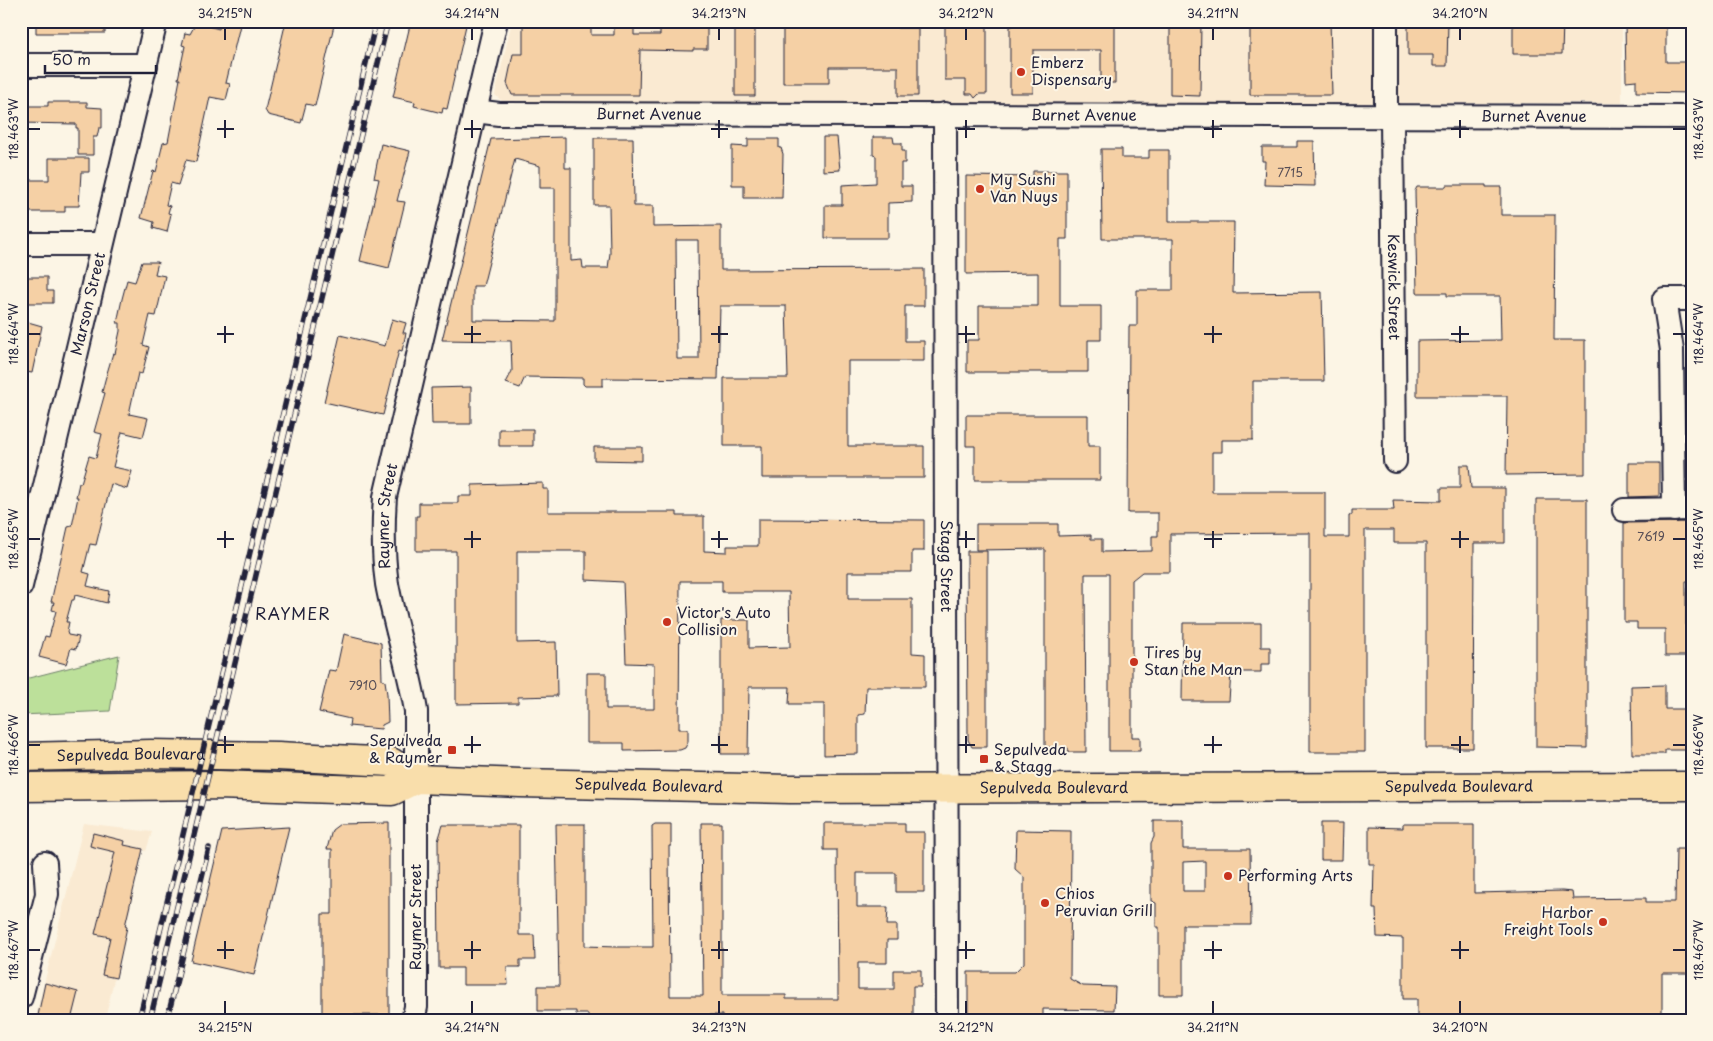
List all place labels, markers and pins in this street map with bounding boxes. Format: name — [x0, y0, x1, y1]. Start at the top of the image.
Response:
place label: Emberz Dispensary — [1031, 50, 1112, 90]
marker: Emberz Dispensary — [1015, 66, 1027, 78]
place label: My Sushi Van Nuys — [990, 167, 1058, 207]
marker: My Sushi Van Nuys — [974, 183, 986, 195]
place label: Victor's Auto Collision — [677, 600, 771, 640]
marker: Victor's Auto Collision — [661, 616, 673, 628]
place label: Tires by Stan the Man — [1144, 640, 1243, 680]
marker: Tires by Stan the Man — [1128, 656, 1140, 668]
place label: Sepulveda & Raymer — [369, 728, 443, 768]
place label: Sepulveda & Stagg — [994, 737, 1067, 777]
marker: Sepulveda & Raymer — [446, 744, 458, 756]
marker: Sepulveda & Stagg — [978, 753, 990, 765]
place label: Performing Arts — [1238, 863, 1353, 886]
marker: Performing Arts — [1222, 870, 1234, 882]
place label: Chios Peruvian Grill — [1055, 881, 1153, 921]
marker: Chios Peruvian Grill — [1039, 897, 1051, 909]
place label: Harbor Freight Tools — [1503, 900, 1593, 940]
marker: Harbor Freight Tools — [1597, 916, 1609, 928]

